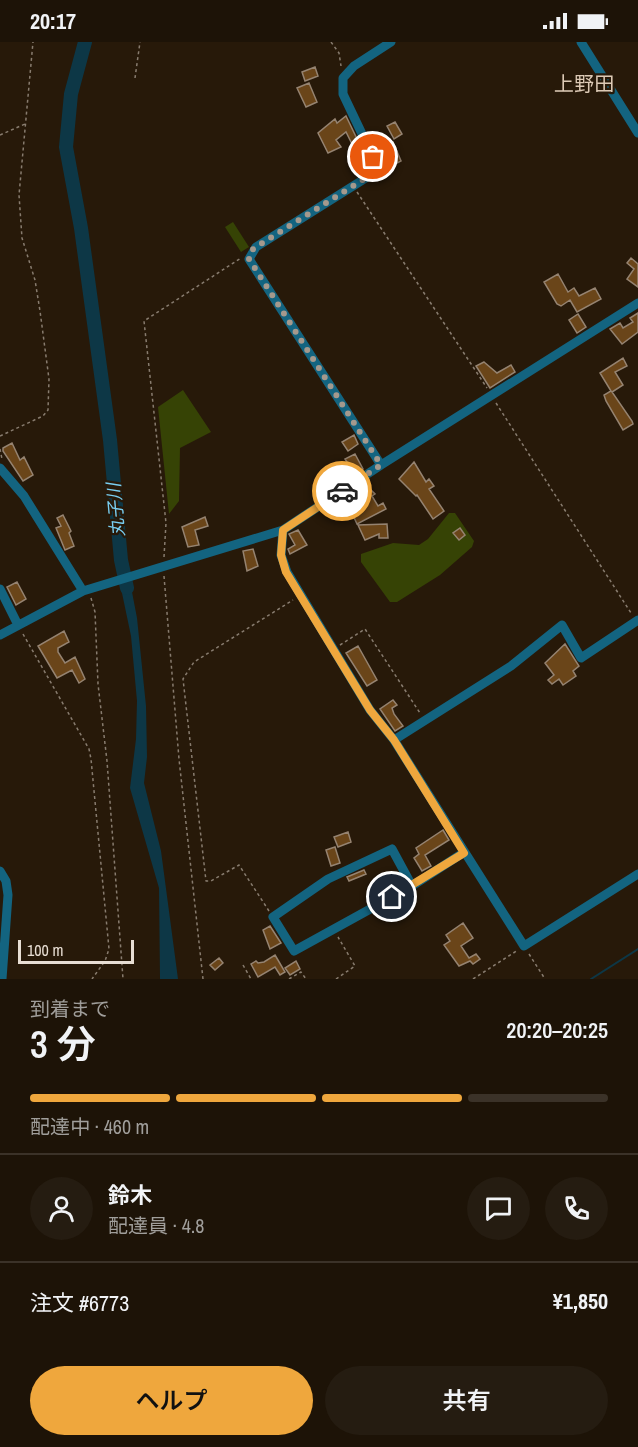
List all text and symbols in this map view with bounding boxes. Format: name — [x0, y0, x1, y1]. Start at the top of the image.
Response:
text: 20:17 — [30, 6, 76, 36]
district label: 上野田 — [554, 70, 614, 97]
pin — [347, 131, 398, 182]
icon: bag — [356, 140, 389, 173]
courier — [312, 461, 372, 521]
icon: car — [326, 475, 359, 508]
water label: 丸子川 — [101, 480, 130, 538]
pin — [366, 871, 417, 922]
icon: home — [375, 880, 408, 913]
scale bar — [18, 937, 134, 964]
text: 100 m — [27, 939, 63, 961]
text: 到着まで — [30, 995, 110, 1022]
text: 20:20–20:25 — [506, 1015, 608, 1045]
text: 3 分 — [30, 1018, 96, 1070]
text: 配達中 · 460 m — [30, 1113, 149, 1140]
button: person — [30, 1177, 93, 1240]
button: chat — [467, 1177, 530, 1240]
button: phone — [545, 1177, 608, 1240]
text: 鈴木 — [108, 1180, 152, 1210]
text: 配達員 · 4.8 — [108, 1212, 204, 1239]
text: ¥1,850 — [553, 1286, 608, 1316]
text: 注文 #6773 — [30, 1288, 129, 1318]
button: ヘルプ — [30, 1366, 313, 1435]
button: 共有 — [325, 1366, 608, 1435]

